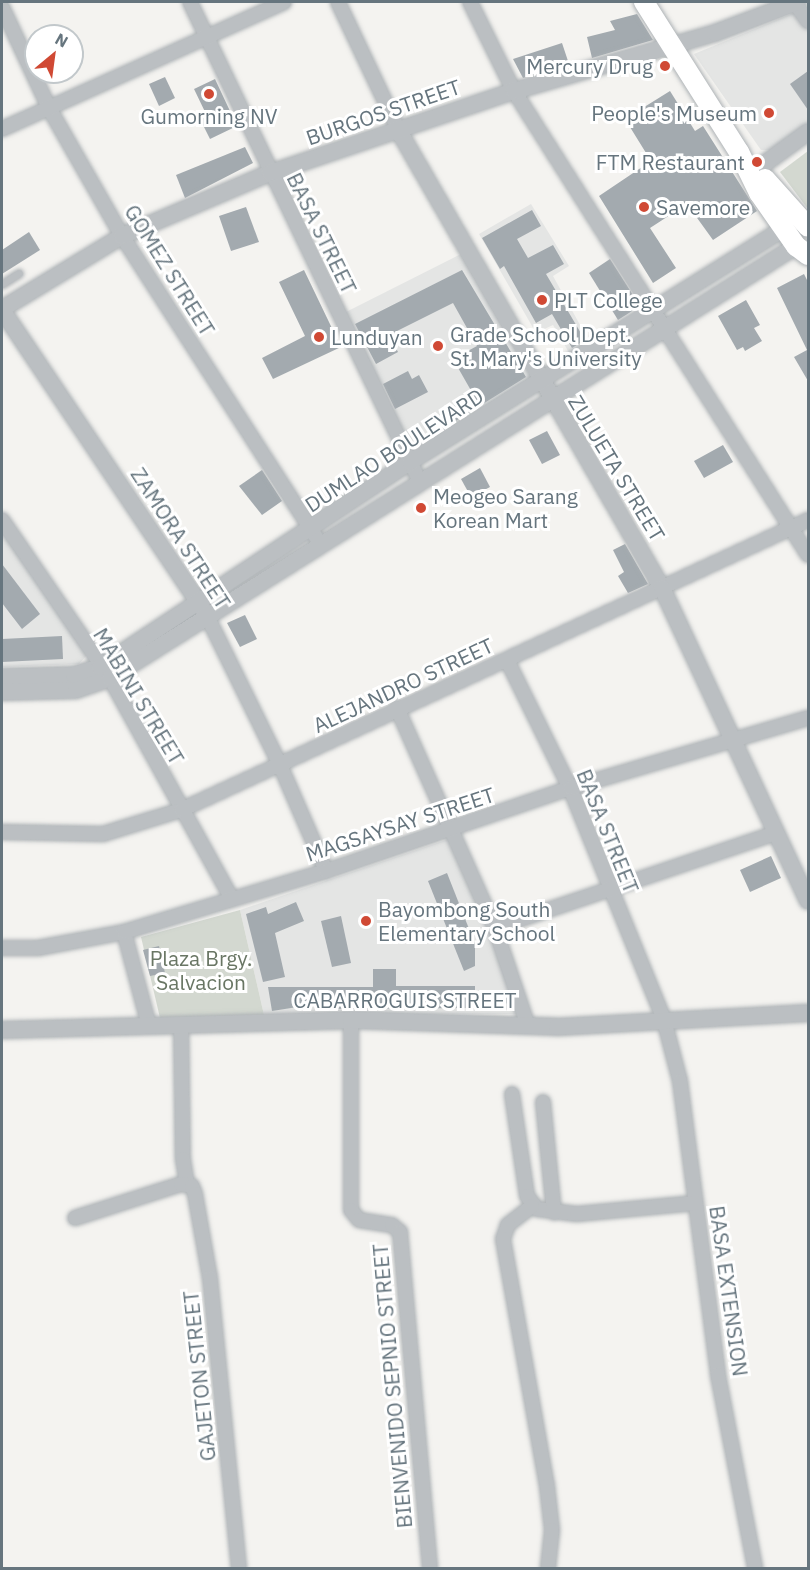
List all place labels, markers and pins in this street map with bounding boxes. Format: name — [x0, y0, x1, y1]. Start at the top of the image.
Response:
place label: Mercury Drug — [526, 53, 653, 79]
marker: Mercury Drug — [658, 59, 672, 73]
marker: Gumorning NV — [202, 87, 216, 101]
place label: People's Museum — [591, 100, 757, 126]
place label: Gumorning NV — [140, 103, 278, 129]
marker: People's Museum — [762, 106, 776, 120]
place label: FTM Restaurant — [596, 149, 745, 175]
marker: FTM Restaurant — [750, 155, 764, 169]
place label: Savemore — [656, 194, 750, 220]
marker: Savemore — [637, 200, 651, 214]
place label: PLT College — [554, 287, 663, 313]
marker: PLT College — [535, 293, 549, 307]
place label: Grade School Dept. St. Mary's University — [450, 321, 642, 371]
place label: Lunduyan — [331, 324, 423, 350]
marker: Lunduyan — [312, 330, 326, 344]
marker: Grade School Dept. St. Mary's University — [431, 339, 445, 353]
place label: Meogeo Sarang Korean Mart — [433, 483, 578, 533]
marker: Meogeo Sarang Korean Mart — [414, 501, 428, 515]
place label: Bayombong South Elementary School — [378, 896, 555, 946]
marker: Bayombong South Elementary School — [359, 914, 373, 928]

